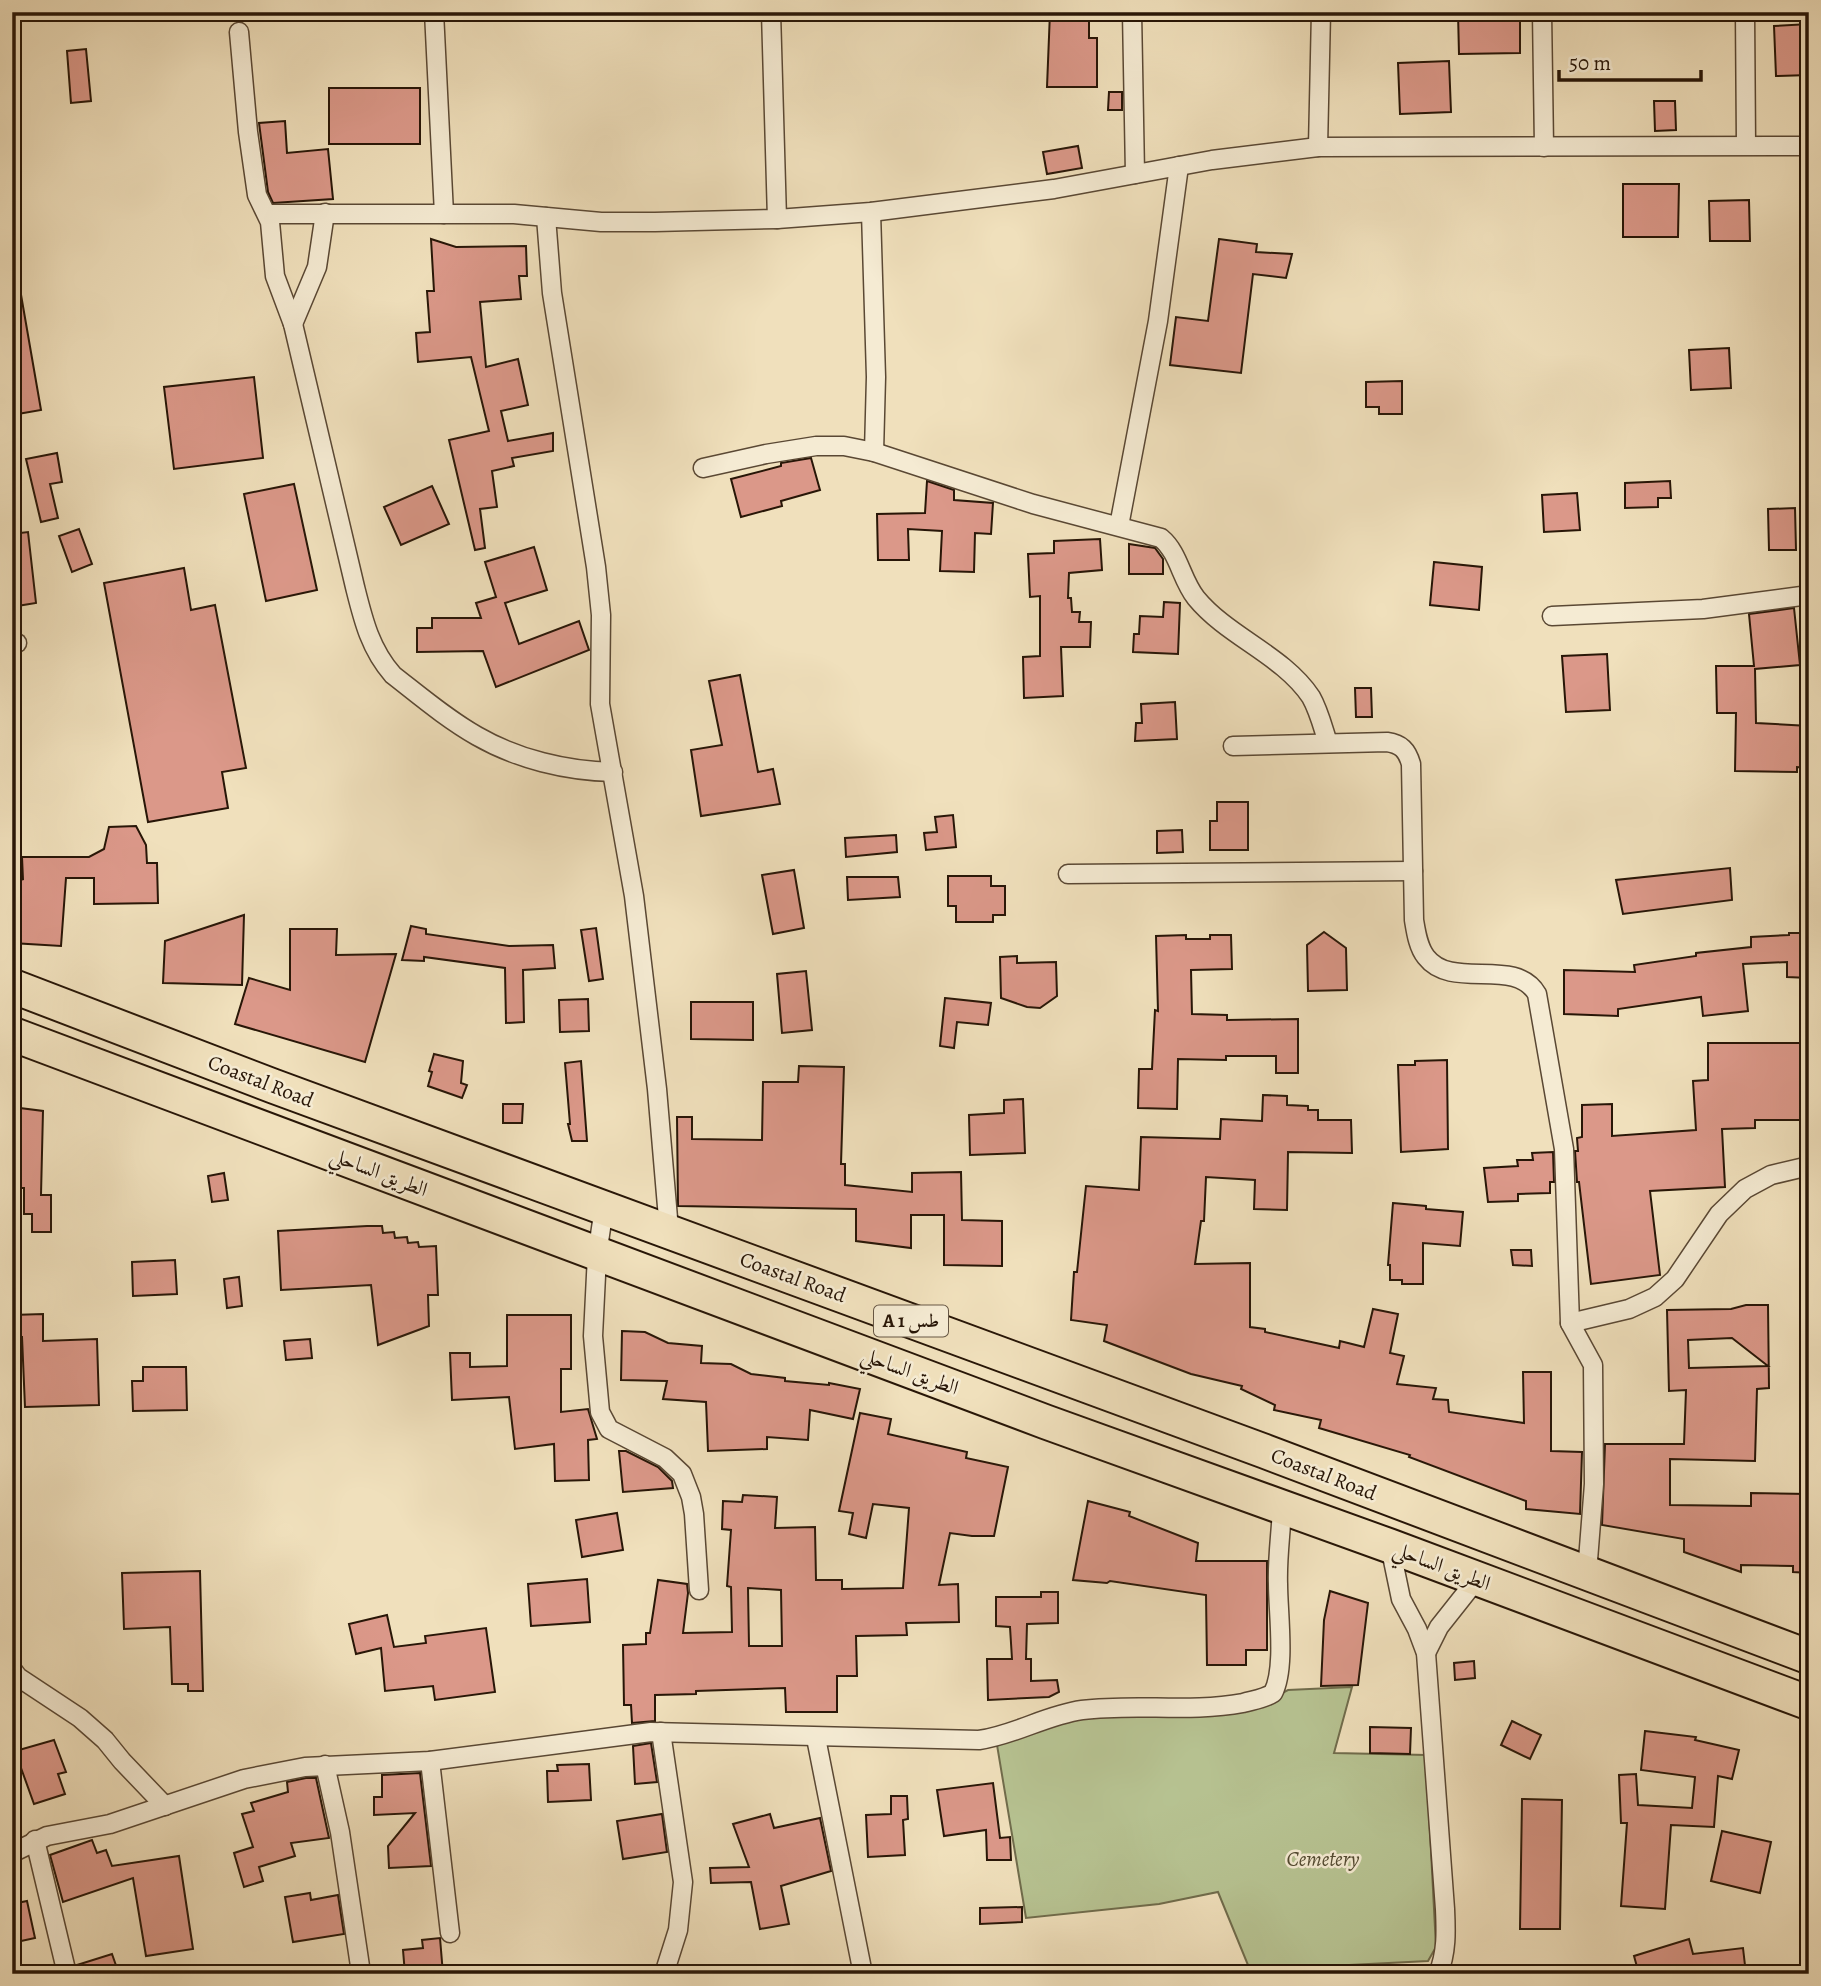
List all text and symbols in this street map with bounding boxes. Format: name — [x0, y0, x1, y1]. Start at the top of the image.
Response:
scale bar — [1559, 38, 1700, 82]
text: 50 m — [1569, 49, 1611, 77]
street label: Coastal Road — [204, 1048, 319, 1114]
street label: الطريق الساحلي — [324, 1141, 432, 1209]
street label: Coastal Road — [736, 1245, 851, 1309]
road number: A 1 طس — [874, 1306, 948, 1336]
street label: الطريق الساحلي — [855, 1340, 963, 1407]
street label: Coastal Road — [1267, 1441, 1382, 1507]
street label: الطريق الساحلي — [1387, 1535, 1495, 1603]
park label: Cemetery — [1287, 1845, 1359, 1873]

